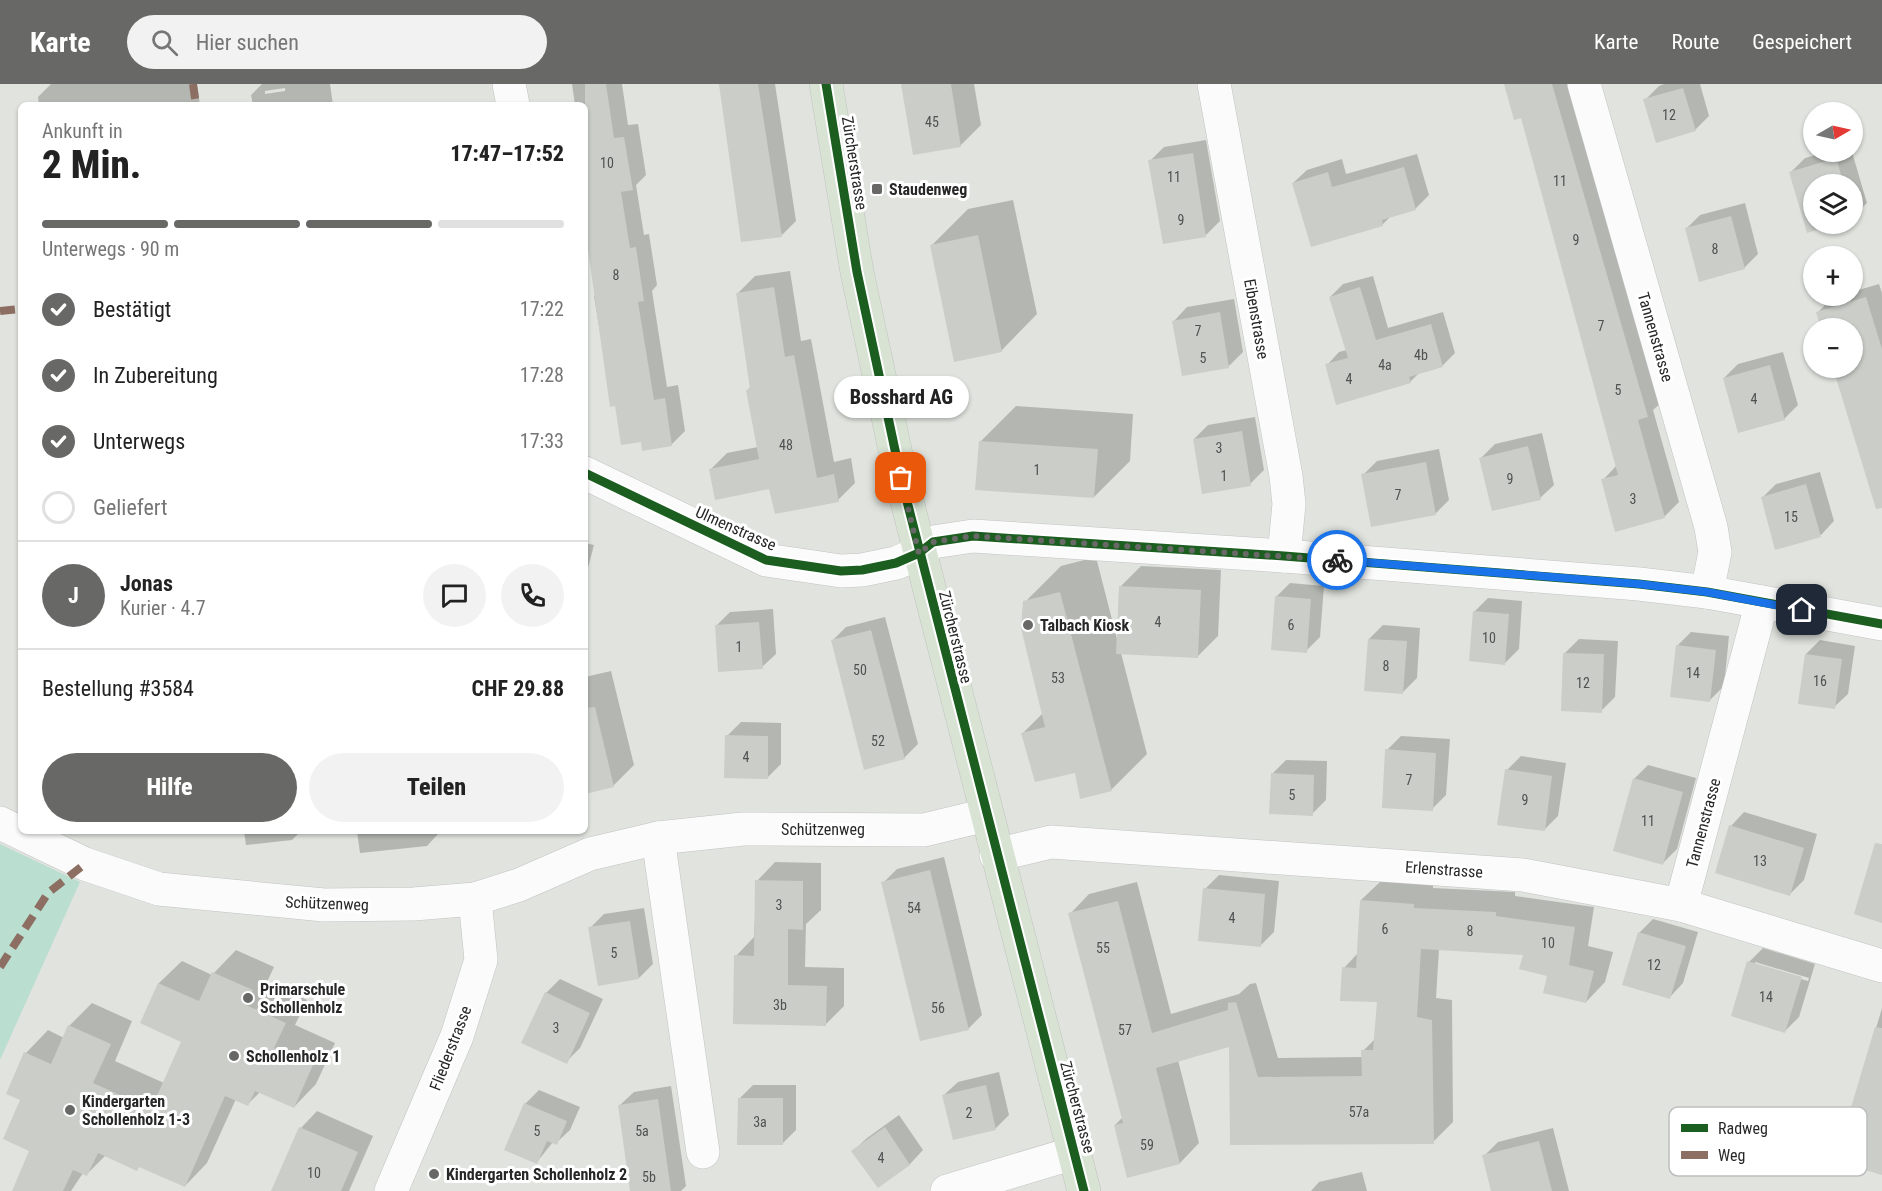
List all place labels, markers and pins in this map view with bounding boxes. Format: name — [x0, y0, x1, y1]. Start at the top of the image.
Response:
place label: Staudenweg — [889, 180, 967, 199]
marker: Staudenweg — [870, 182, 884, 196]
callout: Bosshard AG — [834, 376, 968, 418]
pin — [875, 452, 926, 503]
pin — [1776, 584, 1827, 635]
place label: Talbach Kiosk — [1040, 616, 1129, 635]
marker: Talbach Kiosk — [1021, 618, 1035, 632]
place label: Primarschule Schollenholz — [260, 980, 346, 1017]
marker: Primarschule Schollenholz — [241, 991, 255, 1005]
place label: Schollenholz 1 — [246, 1047, 340, 1066]
marker: Schollenholz 1 — [227, 1049, 241, 1063]
place label: Kindergarten Schollenholz 1-3 — [82, 1092, 190, 1129]
marker: Kindergarten Schollenholz 1-3 — [63, 1103, 77, 1117]
place label: Kindergarten Schollenholz 2 — [446, 1165, 627, 1184]
marker: Kindergarten Schollenholz 2 — [427, 1167, 441, 1181]

